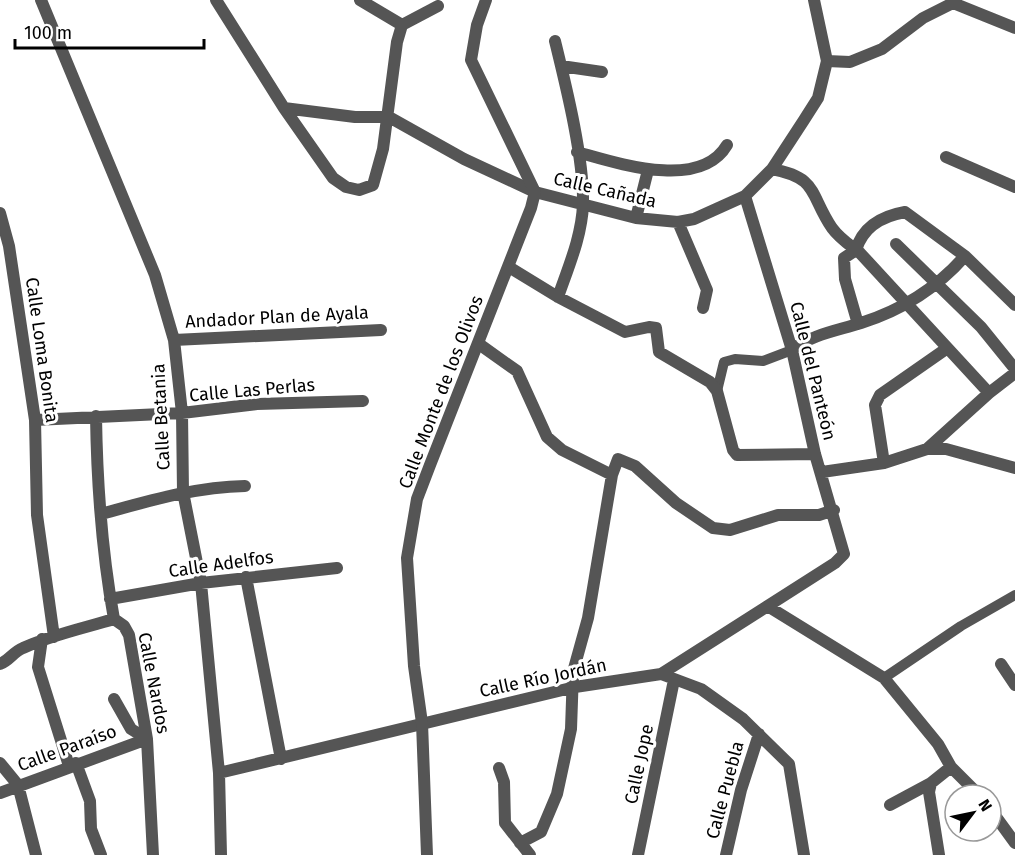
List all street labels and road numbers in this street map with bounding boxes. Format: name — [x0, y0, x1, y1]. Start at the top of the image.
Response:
street label: Calle Cañada — [551, 167, 659, 213]
street label: Calle Loma Bonita — [21, 276, 63, 424]
street label: Calle Monte de los Olivos — [394, 292, 488, 492]
street label: Calle del Panteón — [785, 299, 841, 443]
street label: Andador Plan de Ayala — [185, 301, 369, 333]
street label: Calle Betania — [147, 363, 175, 471]
street label: Calle Las Perlas — [188, 374, 316, 406]
street label: Calle Adelfos — [167, 546, 275, 582]
street label: Calle Nardos — [133, 630, 175, 736]
street label: Calle Río Jordán — [477, 654, 609, 702]
street label: Calle Paraíso — [14, 720, 120, 776]
street label: Calle Jope — [620, 722, 658, 806]
street label: Calle Puebla — [701, 739, 749, 841]

